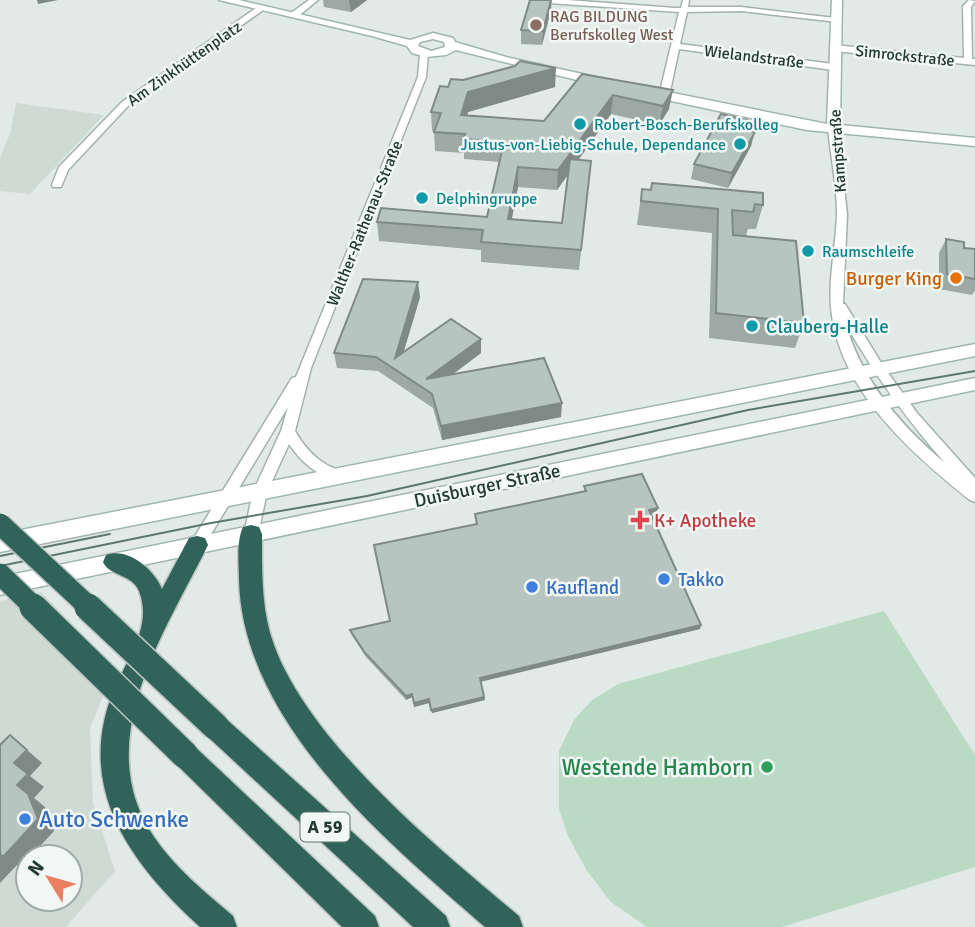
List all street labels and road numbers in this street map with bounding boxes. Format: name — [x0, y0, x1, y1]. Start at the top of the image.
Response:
street label: Am Zinkhüttenplatz — [123, 17, 246, 111]
street label: Wielandstraße — [703, 41, 805, 73]
street label: Simrockstraße — [854, 41, 956, 71]
street label: Kampstraße — [825, 109, 851, 193]
street label: Walther-Rathenau-Straße — [323, 138, 407, 309]
street label: Duisburger Straße — [412, 459, 563, 513]
road number: A 59 — [300, 812, 350, 842]

